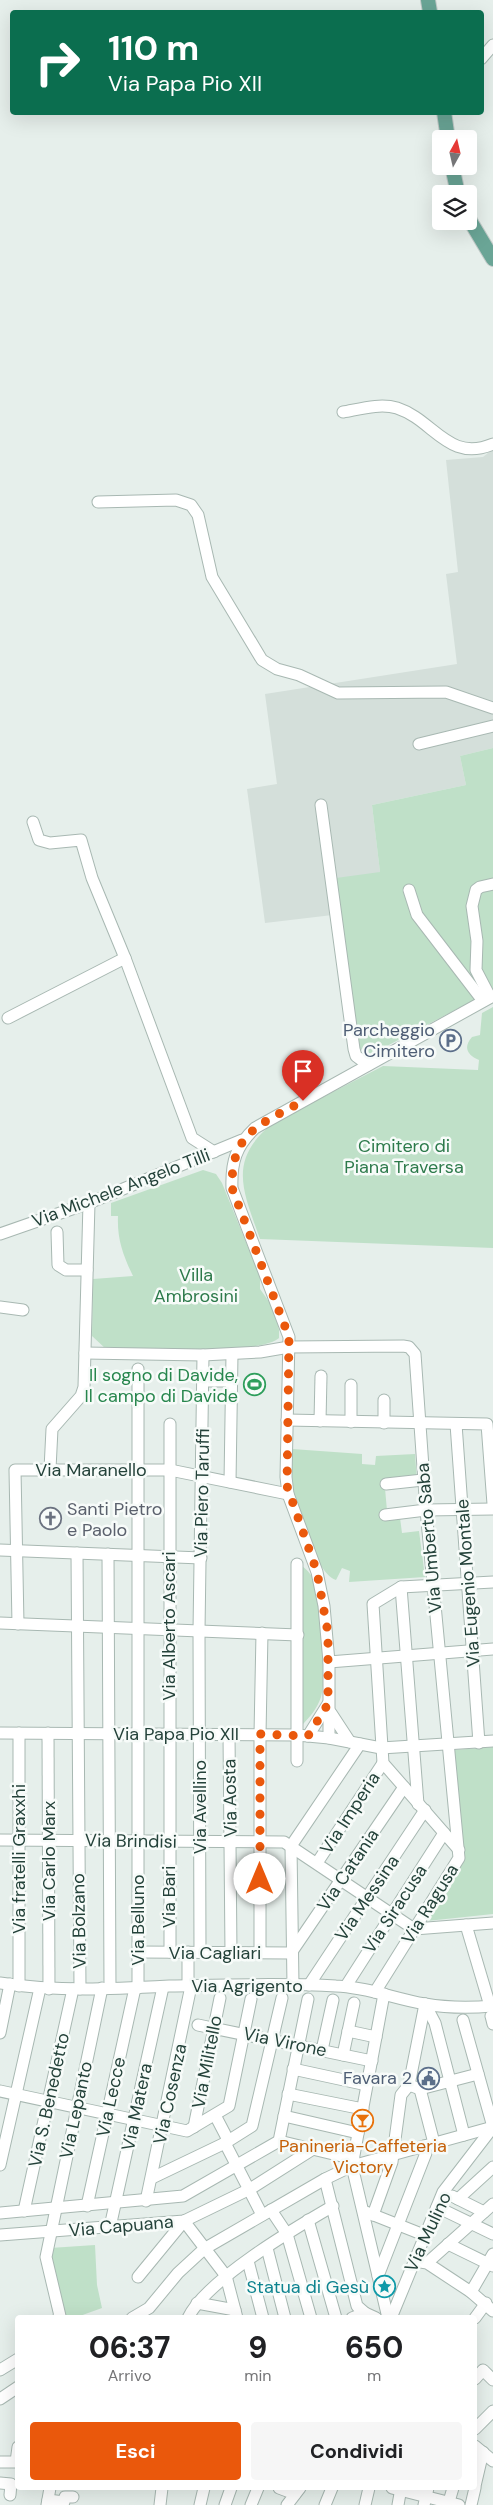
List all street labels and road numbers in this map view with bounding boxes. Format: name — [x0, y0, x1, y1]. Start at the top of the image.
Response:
street label: Via Michele Angelo Tilli — [29, 1143, 213, 1233]
street label: Via Piero Taruffi — [189, 1428, 215, 1558]
street label: Via Maranello — [35, 1458, 147, 1482]
street label: Via Umberto Saba — [410, 1462, 448, 1614]
street label: Via Eugenio Montale — [450, 1498, 486, 1668]
street label: Via Alberto Ascari — [157, 1551, 181, 1701]
street label: Via Papa Pio XII — [113, 1722, 239, 1746]
street label: Via Aosta — [217, 1759, 243, 1837]
street label: Via Avellino — [188, 1760, 212, 1854]
street label: Via Imperia — [314, 1767, 386, 1859]
street label: Via fratelli Graxxhi — [7, 1784, 31, 1934]
street label: Via Carlo Marx — [37, 1801, 61, 1921]
street label: Via Catania — [312, 1824, 384, 1916]
street label: Via Brindisi — [85, 1828, 177, 1854]
street label: Via Messina — [329, 1850, 405, 1946]
street label: Via Ragusa — [396, 1859, 464, 1949]
street label: Via Siracusa — [357, 1860, 433, 1958]
street label: Via Bari — [157, 1866, 181, 1928]
street label: Via Bolzano — [66, 1873, 92, 1969]
street label: Via Belluno — [126, 1874, 150, 1966]
street label: Via Cagliari — [169, 1941, 261, 1965]
street label: Via Agrigento — [191, 1974, 303, 1998]
street label: Via Militello — [186, 2013, 228, 2111]
street label: Via Virone — [241, 2021, 329, 2063]
street label: Via S. Benedetto — [23, 2030, 75, 2170]
street label: Via Cosenza — [148, 2042, 192, 2146]
street label: Via Lecce — [91, 2055, 131, 2139]
street label: Via Lepanto — [54, 2059, 98, 2161]
street label: Via Matera — [116, 2061, 158, 2153]
street label: Via Mulino — [399, 2188, 457, 2276]
street label: Via Capuana — [68, 2209, 174, 2243]

